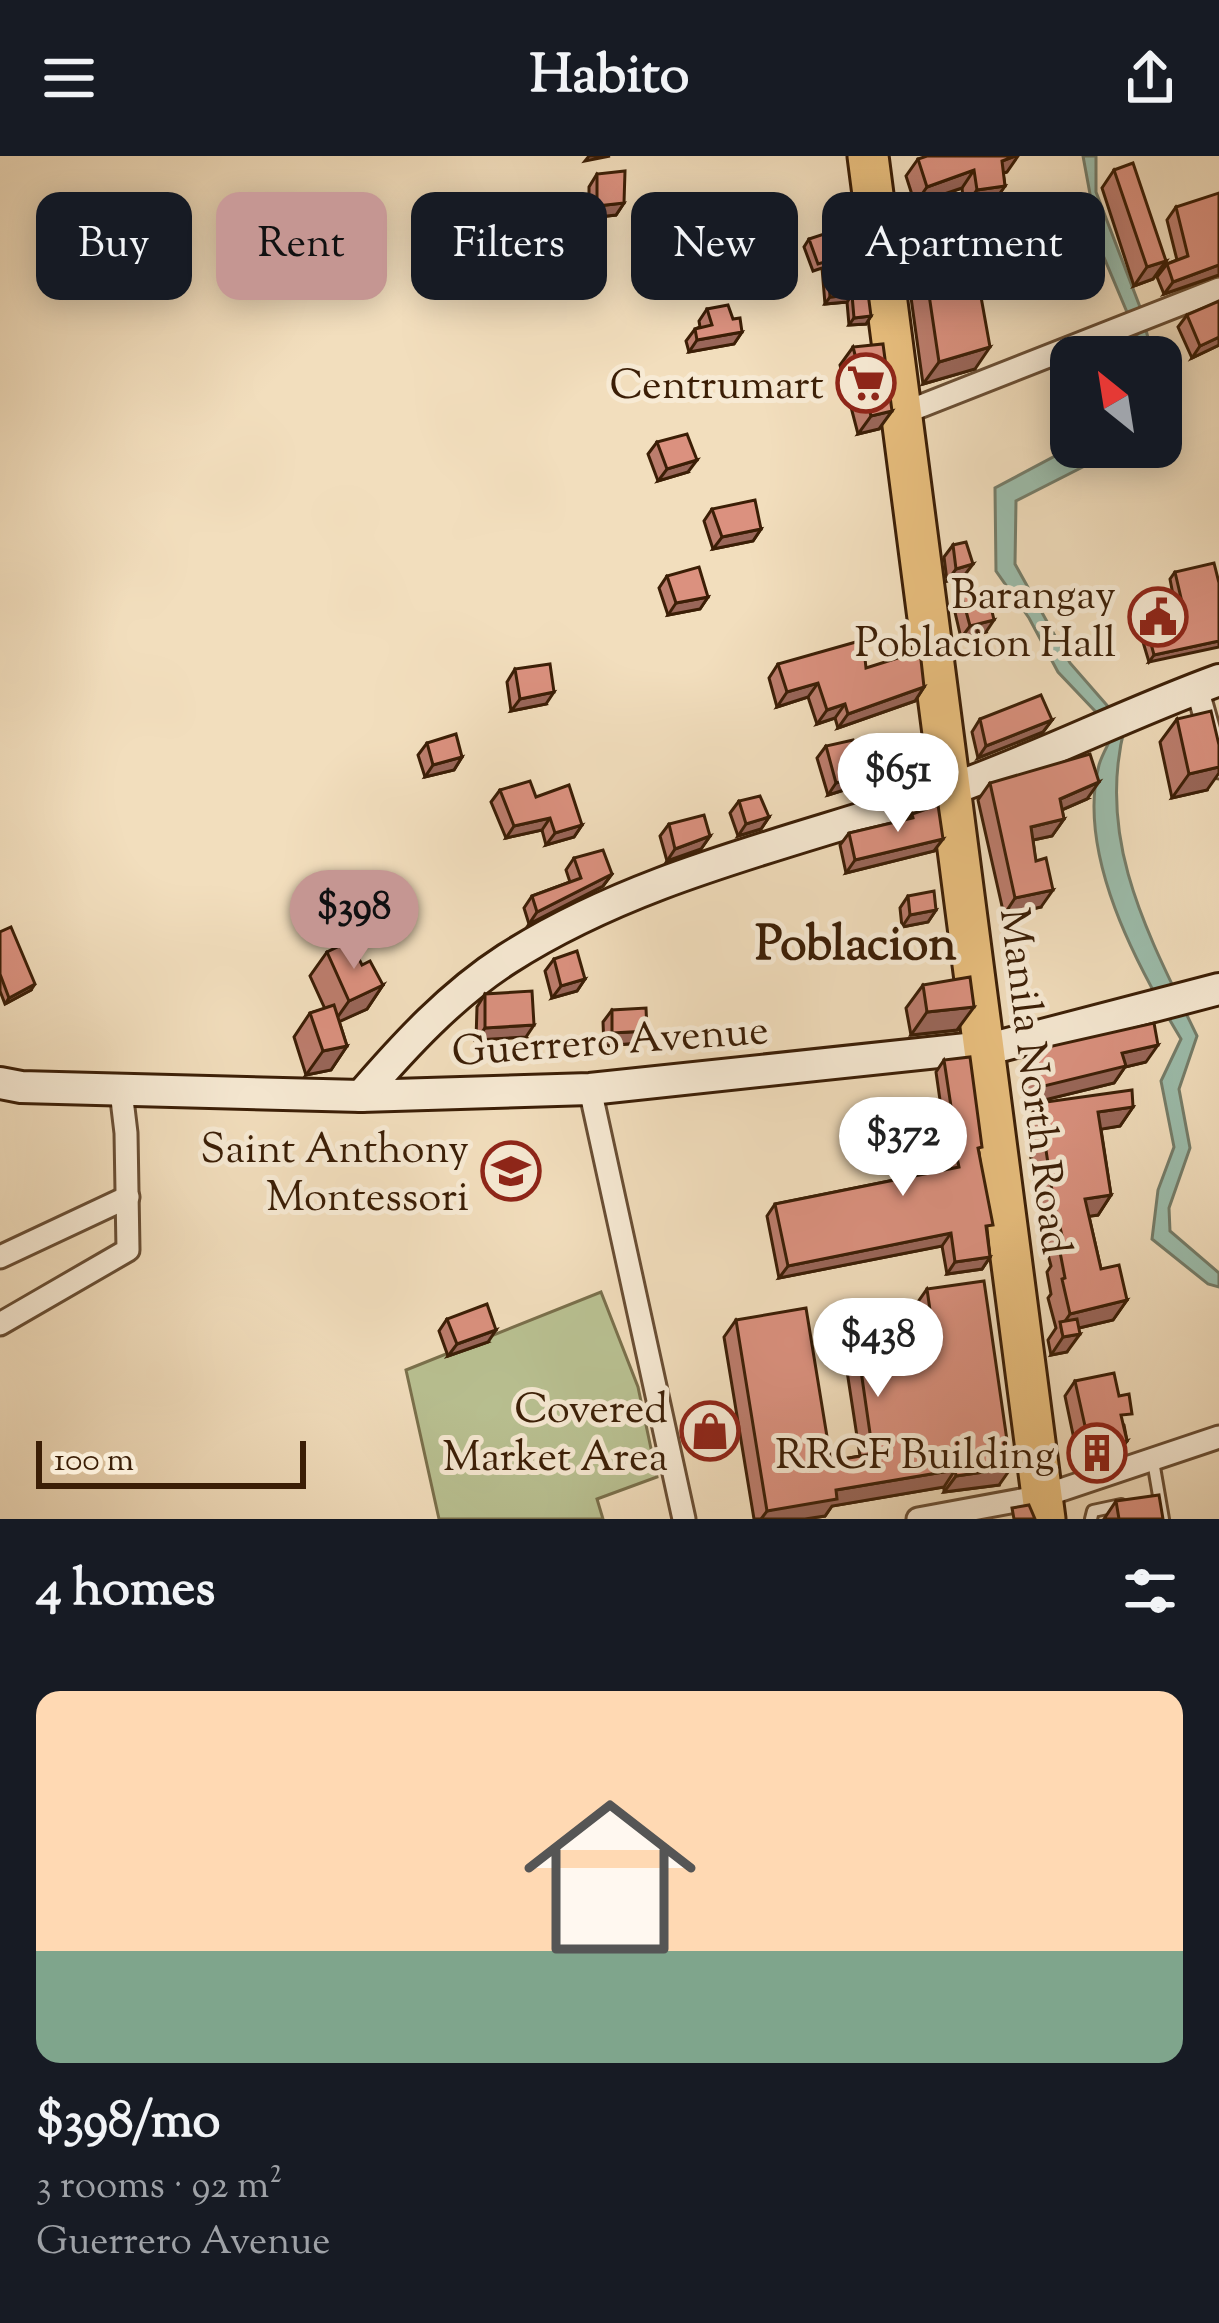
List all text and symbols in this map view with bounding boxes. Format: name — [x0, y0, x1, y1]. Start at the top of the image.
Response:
text: Habito — [530, 39, 689, 117]
icon: menu — [36, 45, 102, 111]
icon: share — [1117, 45, 1183, 111]
chip: Buy — [36, 192, 192, 300]
chip: Rent — [216, 192, 387, 300]
chip: Filters — [411, 192, 607, 300]
chip: New — [631, 192, 798, 300]
chip: Apartment — [822, 192, 1105, 300]
north arrow — [1050, 336, 1182, 468]
map controls — [1050, 336, 1182, 468]
supermarket icon: Centrumart — [835, 352, 897, 414]
place label: Centrumart — [609, 358, 824, 418]
place label: Barangay Poblacion Hall — [855, 568, 1116, 676]
public building icon: Barangay Poblacion Hall — [1127, 586, 1189, 648]
pin: $651 — [827, 733, 969, 835]
text: $651 — [865, 744, 931, 800]
pin: $398 — [283, 870, 425, 972]
text: $398 — [317, 881, 391, 937]
street label: Manila North Road — [981, 905, 1083, 1258]
district label: Poblacion — [755, 913, 957, 982]
street label: Guerrero Avenue — [450, 1003, 771, 1085]
pin: $372 — [832, 1097, 974, 1199]
text: $372 — [866, 1108, 940, 1164]
place label: Saint Anthony Montessori — [200, 1122, 469, 1230]
school or university icon: Saint Anthony Montessori — [480, 1140, 542, 1202]
pin: $438 — [807, 1298, 949, 1400]
text: $438 — [840, 1309, 916, 1365]
place label: Covered Market Area — [442, 1382, 668, 1490]
shop icon: Covered Market Area — [679, 1400, 741, 1462]
building icon: RRCF Building — [1066, 1422, 1128, 1484]
place label: RRCF Building — [775, 1428, 1055, 1488]
scale bar — [36, 1435, 306, 1488]
text: 100 m — [54, 1438, 134, 1486]
text: 4 homes — [36, 1555, 215, 1628]
icon: filters — [1117, 1558, 1183, 1624]
icon: home — [502, 1769, 718, 1985]
text: $398/mo — [36, 2087, 220, 2160]
text: 3 rooms · 92 m² — [36, 2160, 282, 2216]
text: Guerrero Avenue — [36, 2216, 331, 2272]

